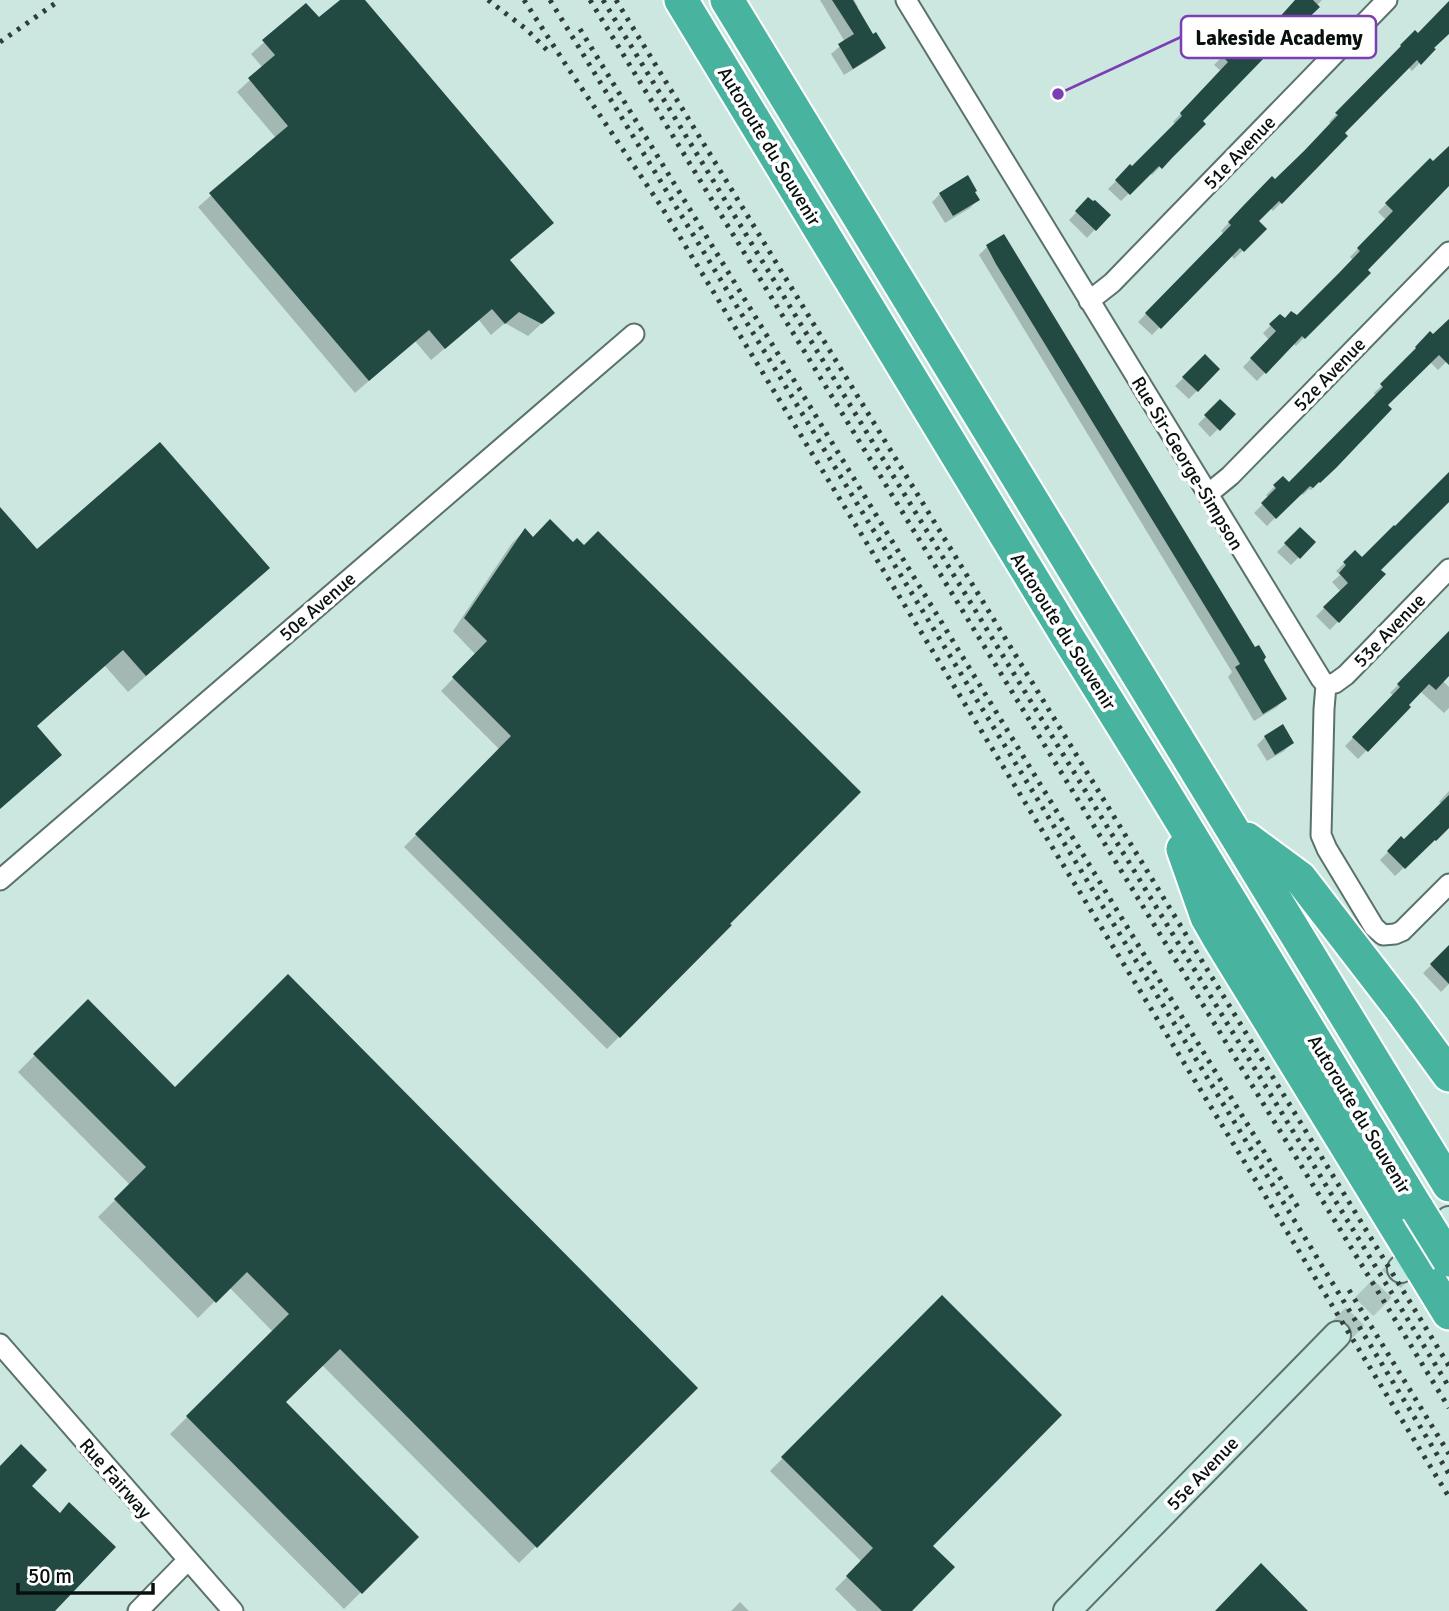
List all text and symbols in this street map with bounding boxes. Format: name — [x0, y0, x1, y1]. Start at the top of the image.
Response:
callout: Lakeside Academy — [1181, 16, 1376, 58]
text: Lakeside Academy — [1195, 25, 1363, 51]
street label: Autoroute du Souvenir — [712, 63, 826, 230]
street label: 51e Avenue — [1199, 111, 1281, 195]
street label: 52e Avenue — [1289, 333, 1371, 417]
street label: Rue Sir-George-Simpson — [1126, 372, 1249, 555]
street label: Autoroute du Souvenir — [1005, 548, 1121, 715]
street label: 50e Avenue — [274, 567, 361, 647]
street label: 53e Avenue — [1349, 589, 1431, 673]
street label: Autoroute du Souvenir — [1302, 1031, 1416, 1198]
street label: 55e Avenue — [1162, 1432, 1244, 1516]
street label: Rue Fairway — [74, 1434, 157, 1524]
scale bar — [18, 1552, 152, 1596]
text: 50 m — [28, 1563, 72, 1589]

